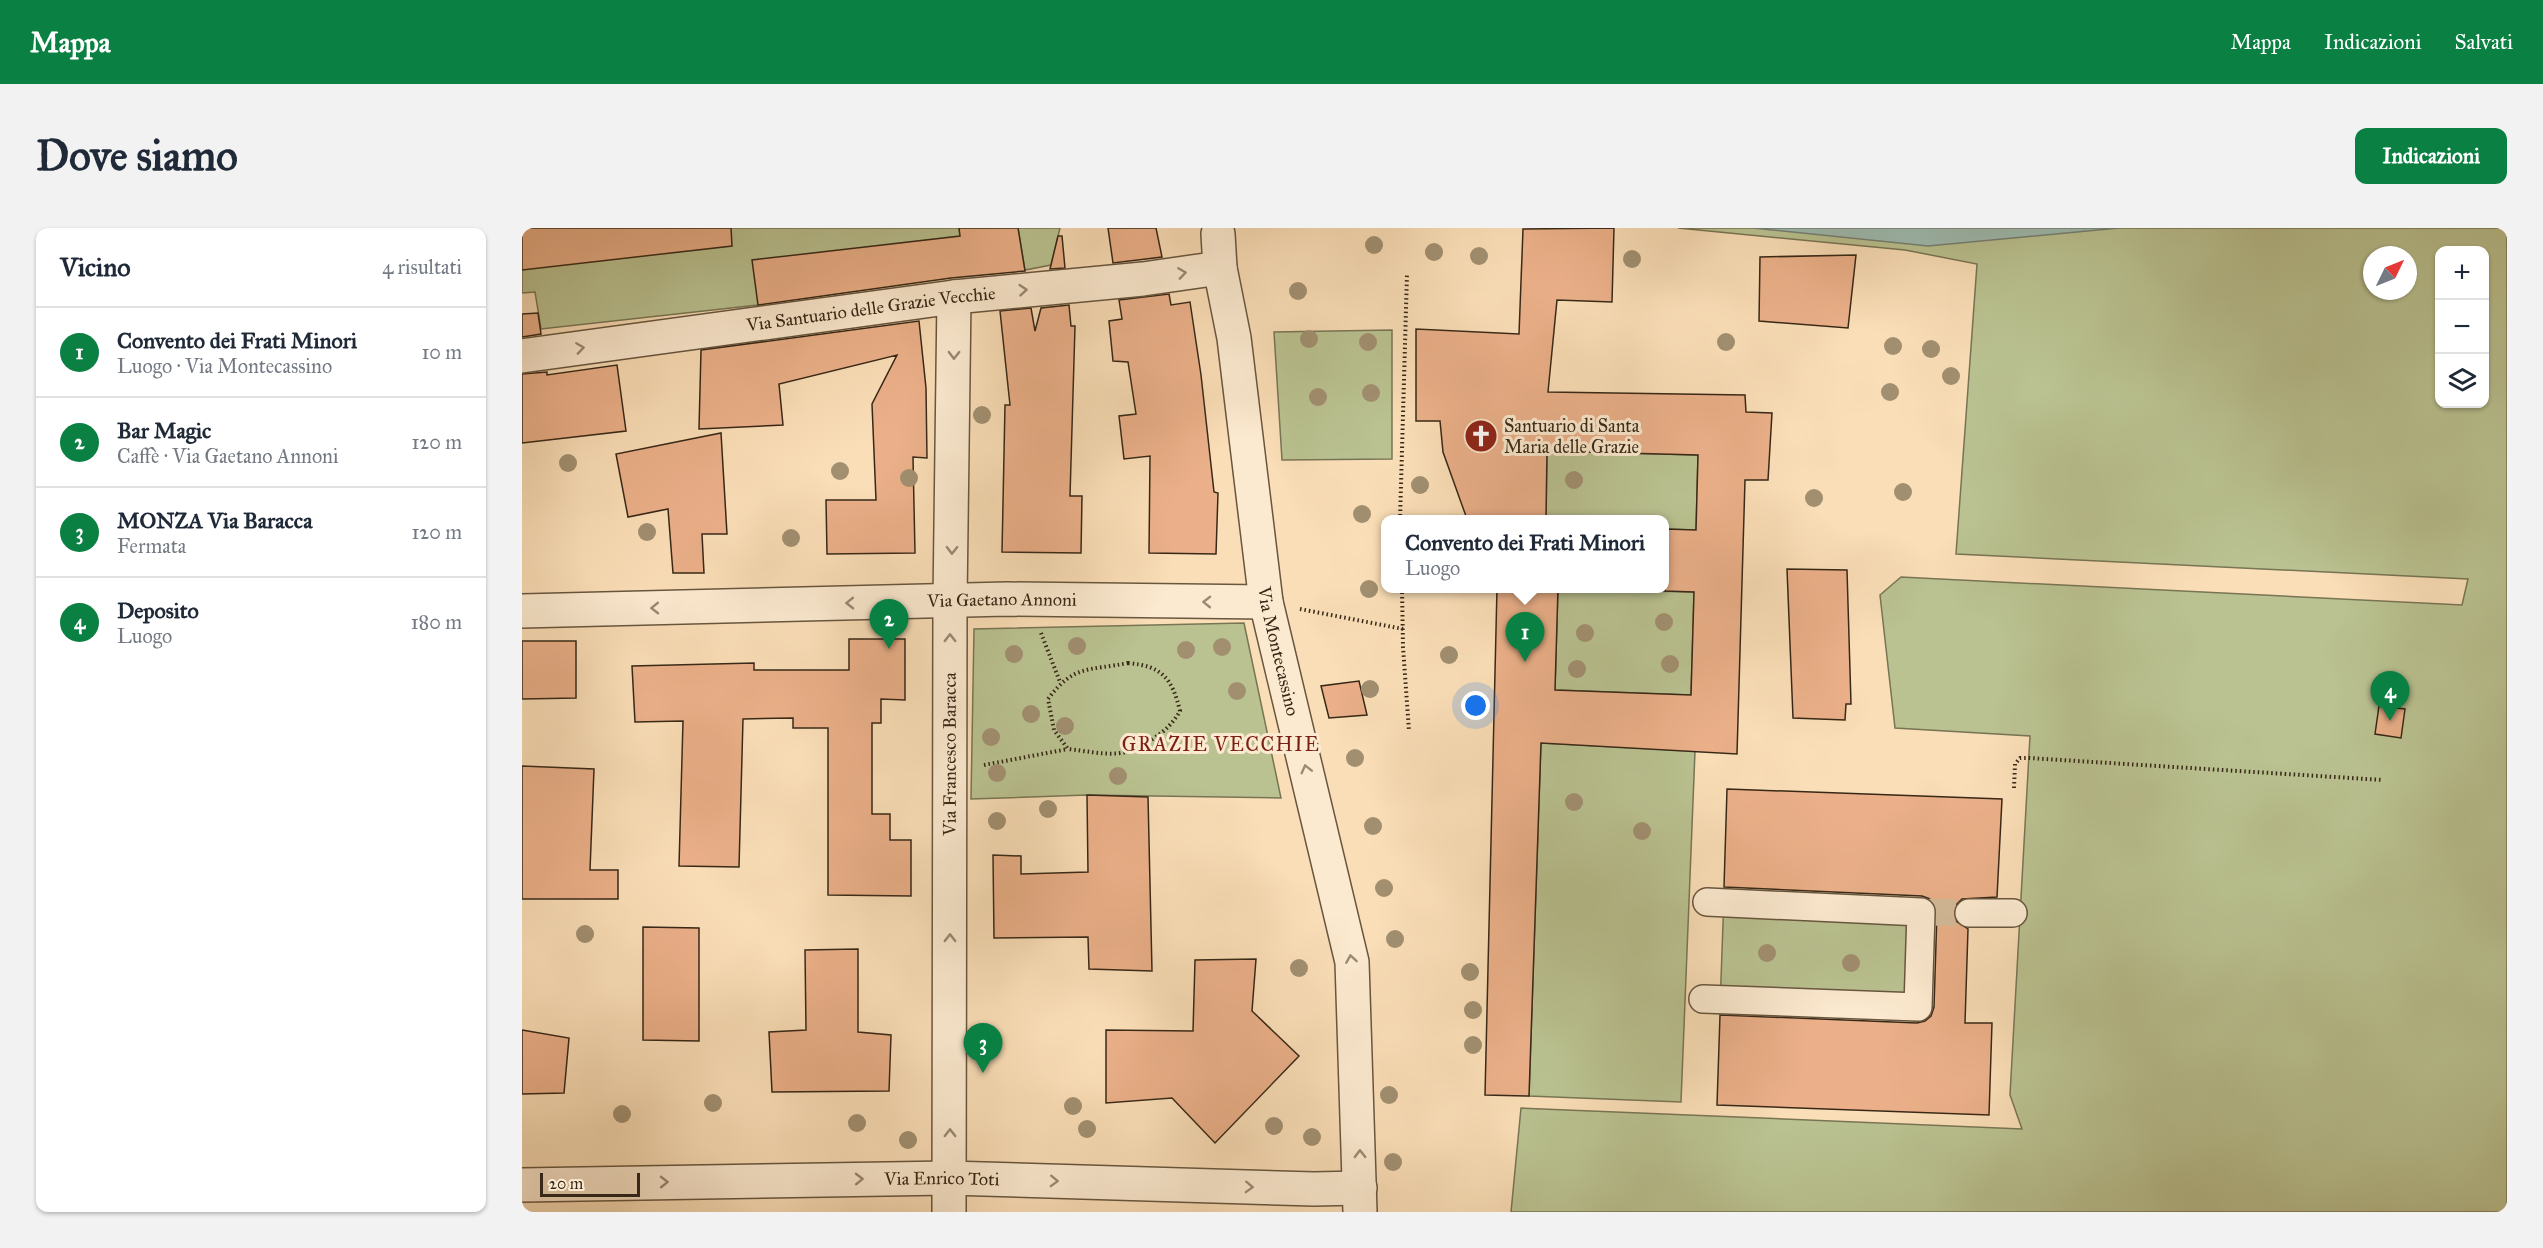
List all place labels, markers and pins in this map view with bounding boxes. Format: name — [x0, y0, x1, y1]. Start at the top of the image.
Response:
place label: Santuario di Santa Maria delle Grazie — [1504, 415, 1640, 458]
church icon: Santuario di Santa Maria delle Grazie — [1463, 418, 1499, 454]
pin: 2 — [870, 600, 908, 649]
pin: 1 — [1506, 612, 1544, 662]
pin: 4 — [2370, 672, 2410, 721]
pin: 3 — [964, 1024, 1002, 1073]

